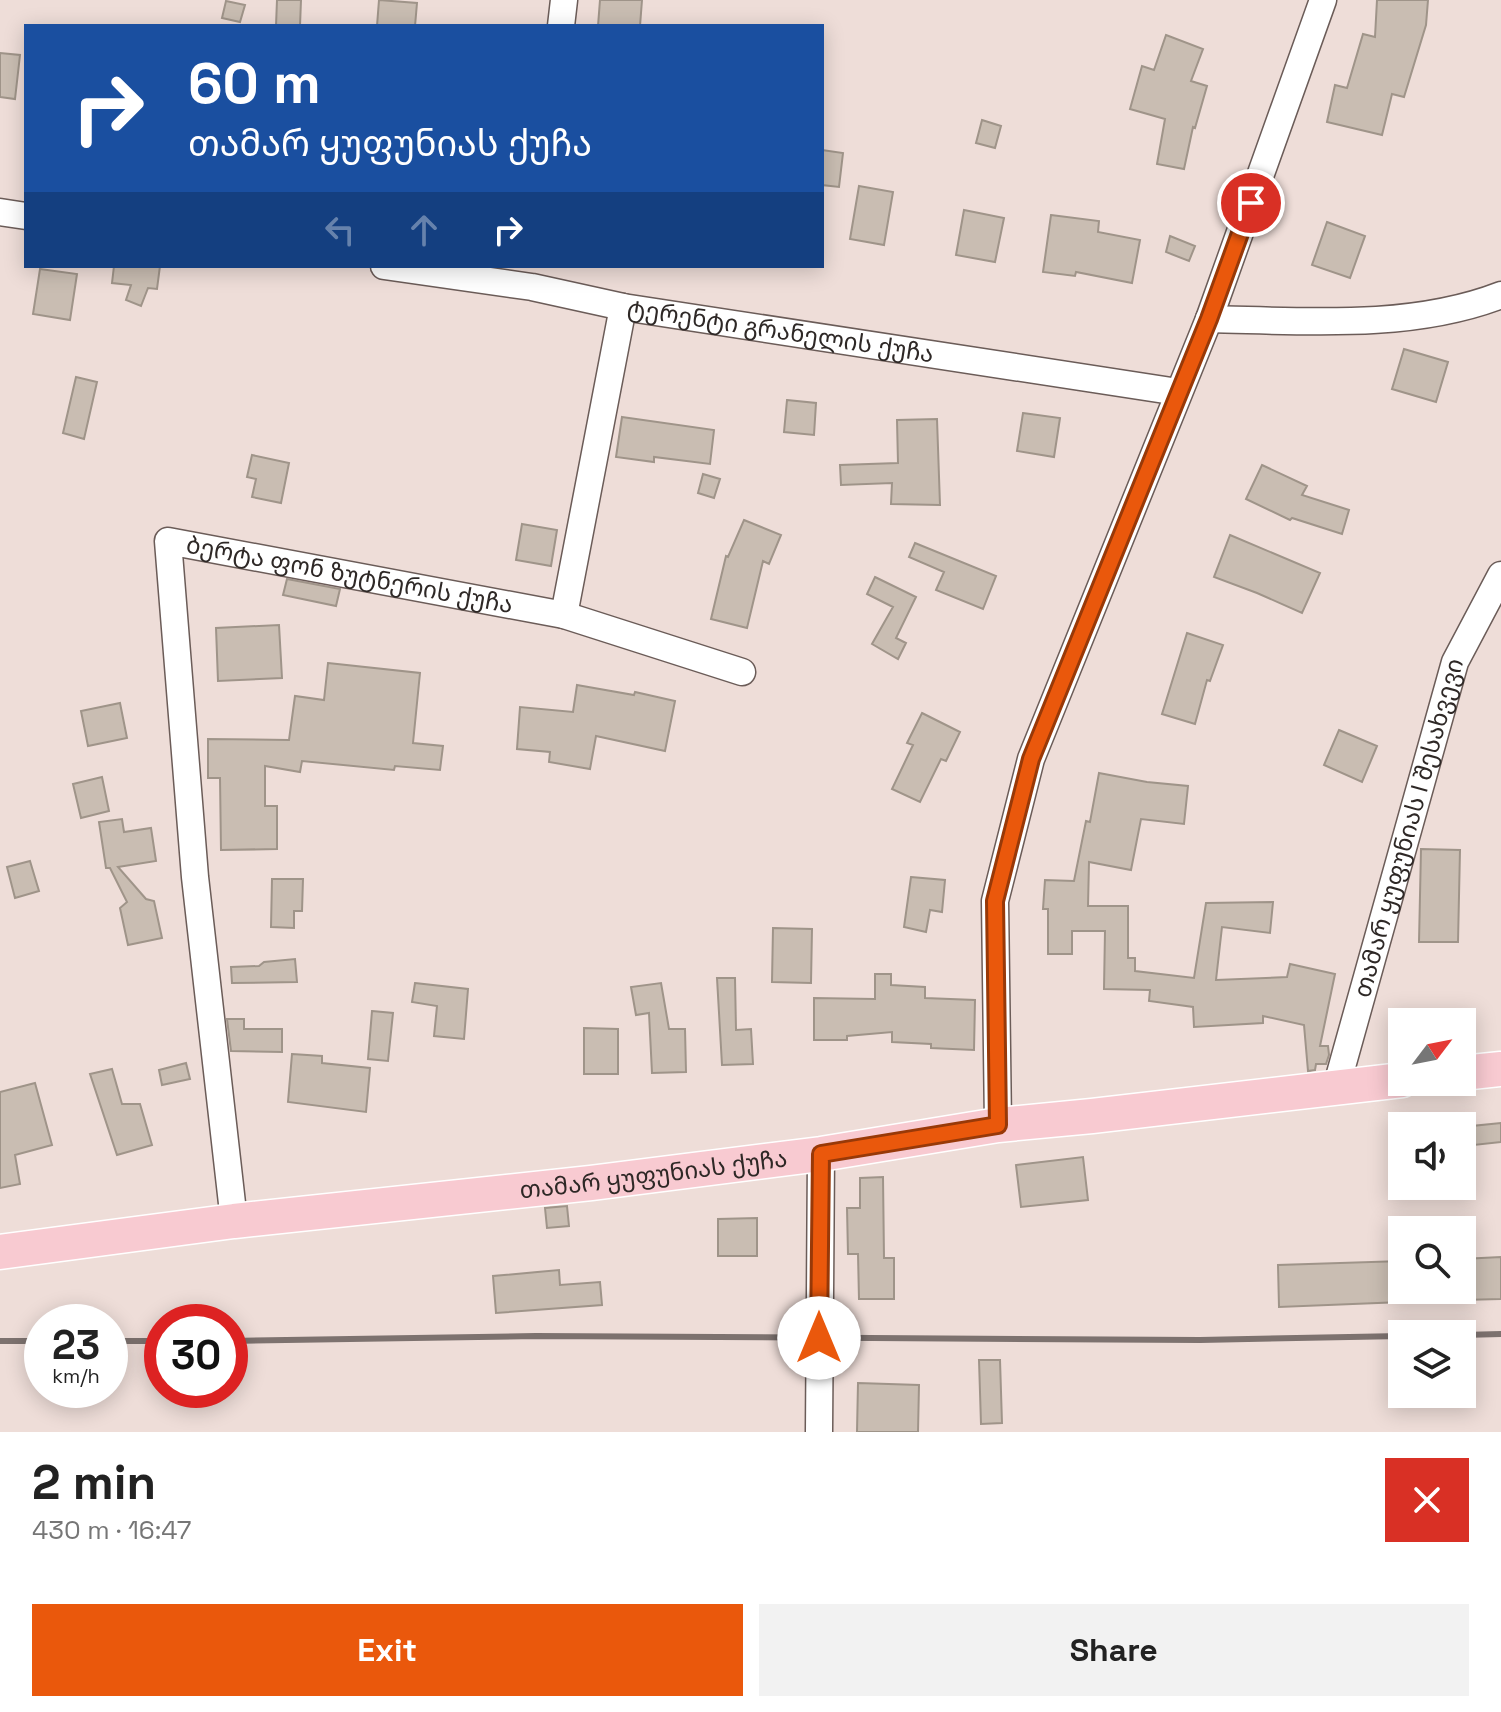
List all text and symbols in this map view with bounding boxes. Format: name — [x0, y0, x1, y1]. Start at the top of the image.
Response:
text: 60 m — [188, 48, 321, 119]
icon: right — [56, 56, 160, 160]
text: თამარ ყუფუნიას ქუჩა — [188, 121, 592, 167]
pin — [1217, 169, 1285, 237]
icon: arrive — [1229, 181, 1273, 225]
icon: left — [318, 208, 362, 252]
icon: ahead — [402, 208, 446, 252]
icon: right — [486, 208, 530, 252]
street label: ტერენტი გრანელის ქუჩა — [625, 292, 936, 369]
street label: ბერტა ფონ ზუტნერის ქუჩა — [184, 529, 516, 620]
street label: თამარ ყუფუნიას I შესახვევი — [1346, 655, 1470, 1001]
north arrow — [1388, 1008, 1476, 1096]
map controls — [1388, 1008, 1476, 1408]
button: sound — [1388, 1112, 1476, 1200]
street label: თამარ ყუფუნიას ქუჩა — [518, 1142, 789, 1206]
button: search — [1388, 1216, 1476, 1304]
position arrow — [777, 1296, 861, 1380]
speed limit sign: 30 — [144, 1304, 248, 1408]
text: 23 — [52, 1320, 100, 1371]
button: layers — [1388, 1320, 1476, 1408]
text: km/h — [52, 1363, 100, 1389]
text: 2 min — [32, 1452, 156, 1513]
button: close — [1385, 1458, 1469, 1542]
text: 430 m · 16:47 — [32, 1513, 191, 1547]
button: Exit — [32, 1604, 743, 1696]
button: Share — [759, 1604, 1469, 1696]

